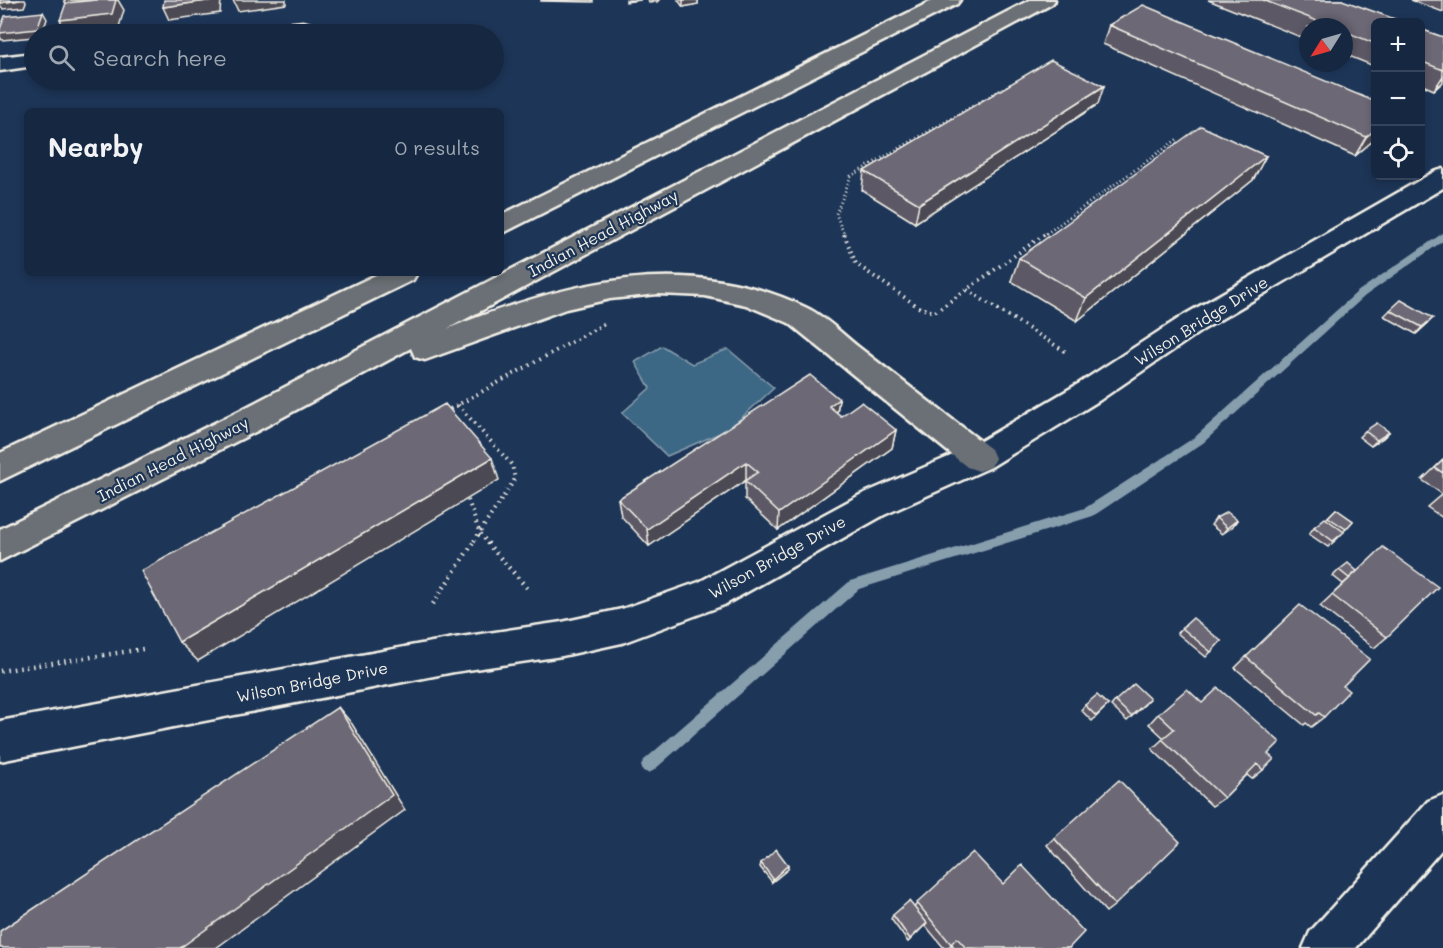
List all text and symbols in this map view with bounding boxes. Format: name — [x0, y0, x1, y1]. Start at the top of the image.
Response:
north arrow — [1299, 18, 1353, 72]
map controls — [1371, 18, 1425, 180]
button: + — [1371, 18, 1425, 72]
search box — [24, 24, 504, 90]
icon: search — [45, 41, 78, 74]
text: Search here — [93, 43, 227, 72]
button: − — [1371, 72, 1425, 126]
button: locate — [1371, 126, 1425, 180]
text: Nearby — [48, 130, 143, 164]
text: 0 results — [395, 134, 480, 160]
street label: Indian Head Highway — [524, 184, 681, 281]
street label: Wilson Bridge Drive — [1130, 271, 1272, 370]
street label: Indian Head Highway — [94, 411, 252, 506]
street label: Wilson Bridge Drive — [704, 510, 849, 603]
street label: Wilson Bridge Drive — [234, 657, 389, 706]

